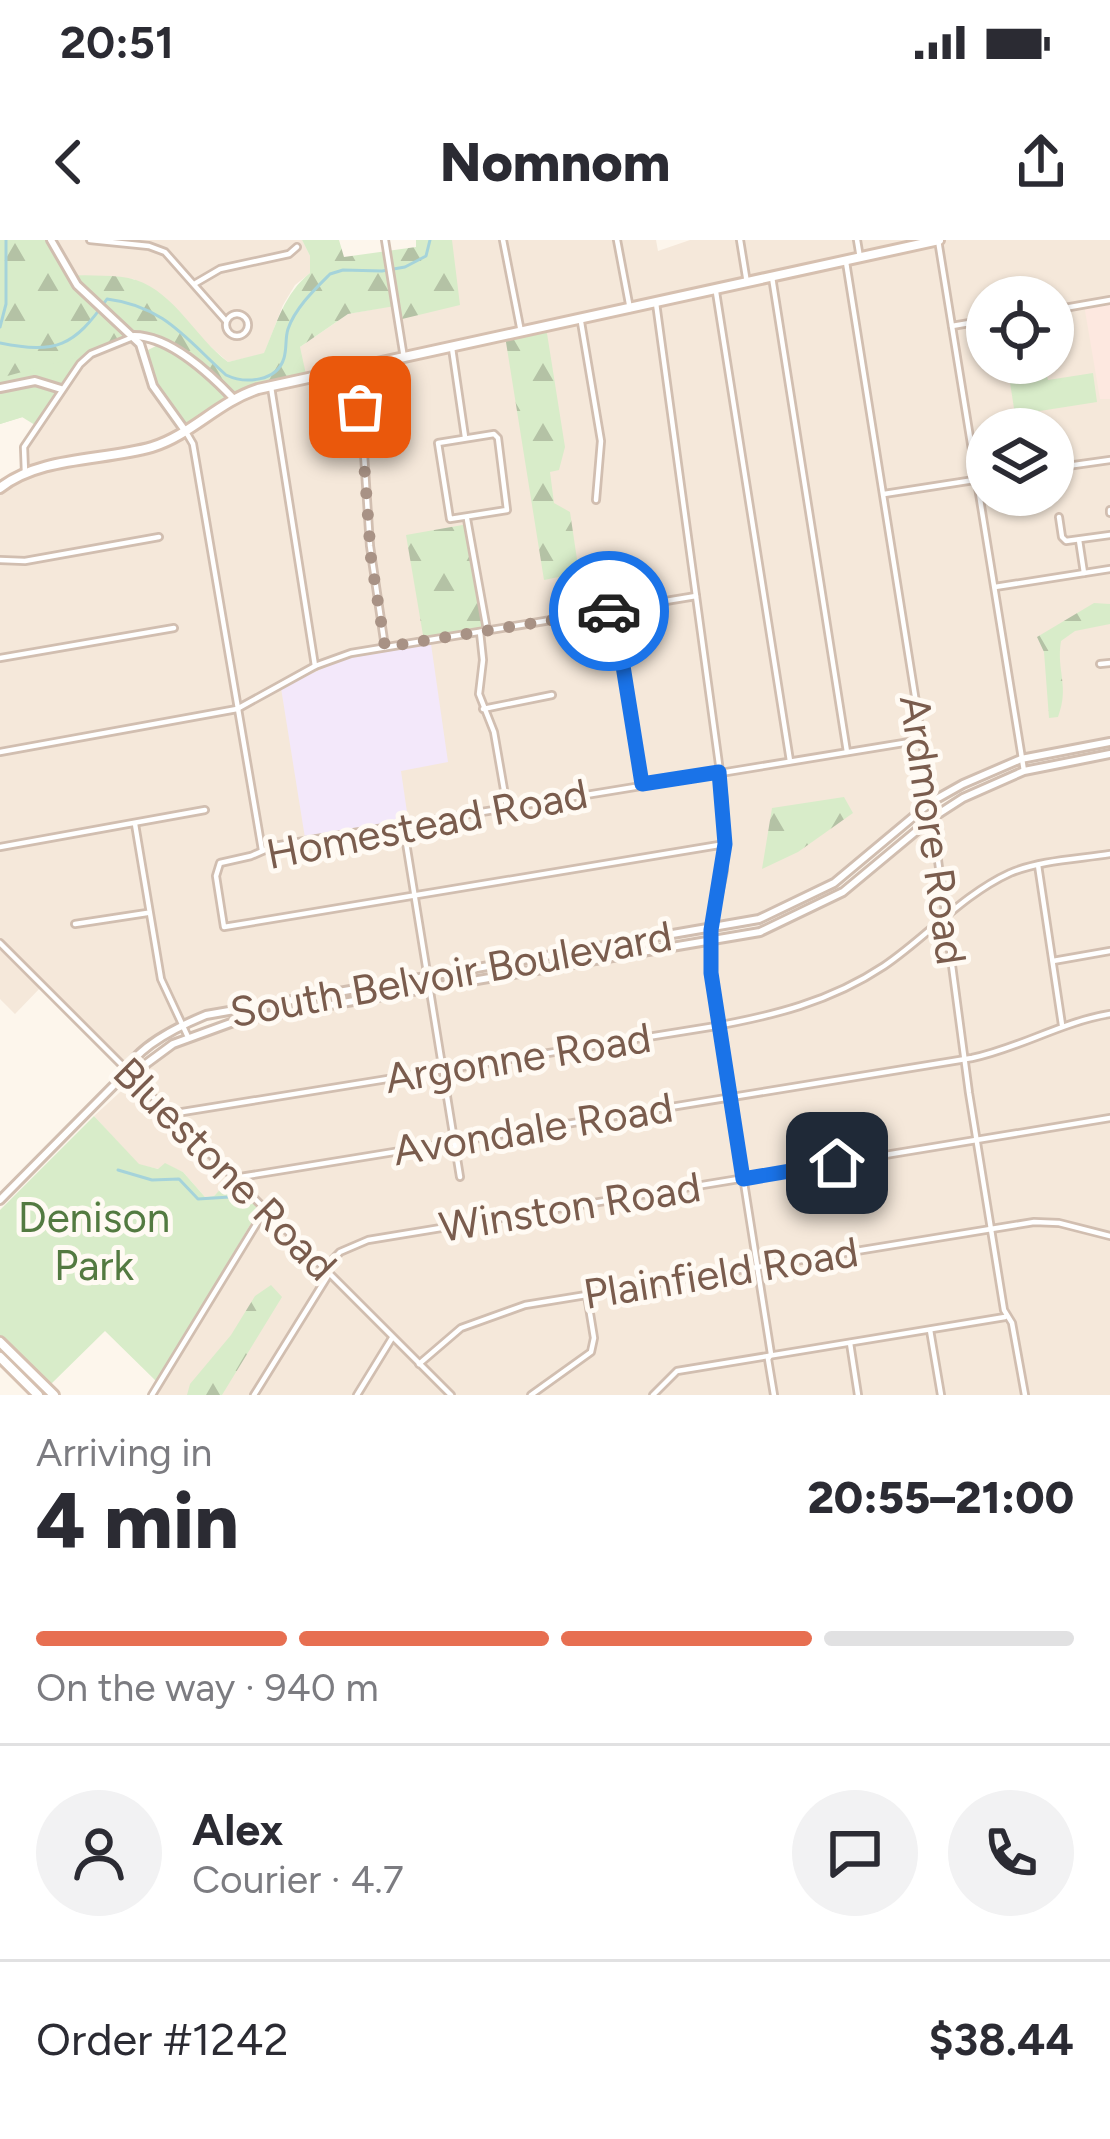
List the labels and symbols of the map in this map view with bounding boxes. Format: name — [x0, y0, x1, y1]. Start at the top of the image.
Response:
pin — [309, 356, 411, 458]
courier — [549, 551, 669, 671]
street label: Ardmore Road — [889, 692, 977, 968]
street label: Homestead Road — [262, 768, 592, 880]
street label: South Belvoir Boulevard — [226, 910, 676, 1038]
street label: Argonne Road — [381, 1012, 655, 1104]
street label: Bluestone Road — [103, 1047, 347, 1291]
street label: Avondale Road — [390, 1082, 676, 1176]
pin — [786, 1112, 888, 1214]
street label: Winston Road — [436, 1161, 704, 1253]
park label: Denison Park — [18, 1192, 170, 1291]
street label: Plainfield Road — [580, 1226, 862, 1320]

